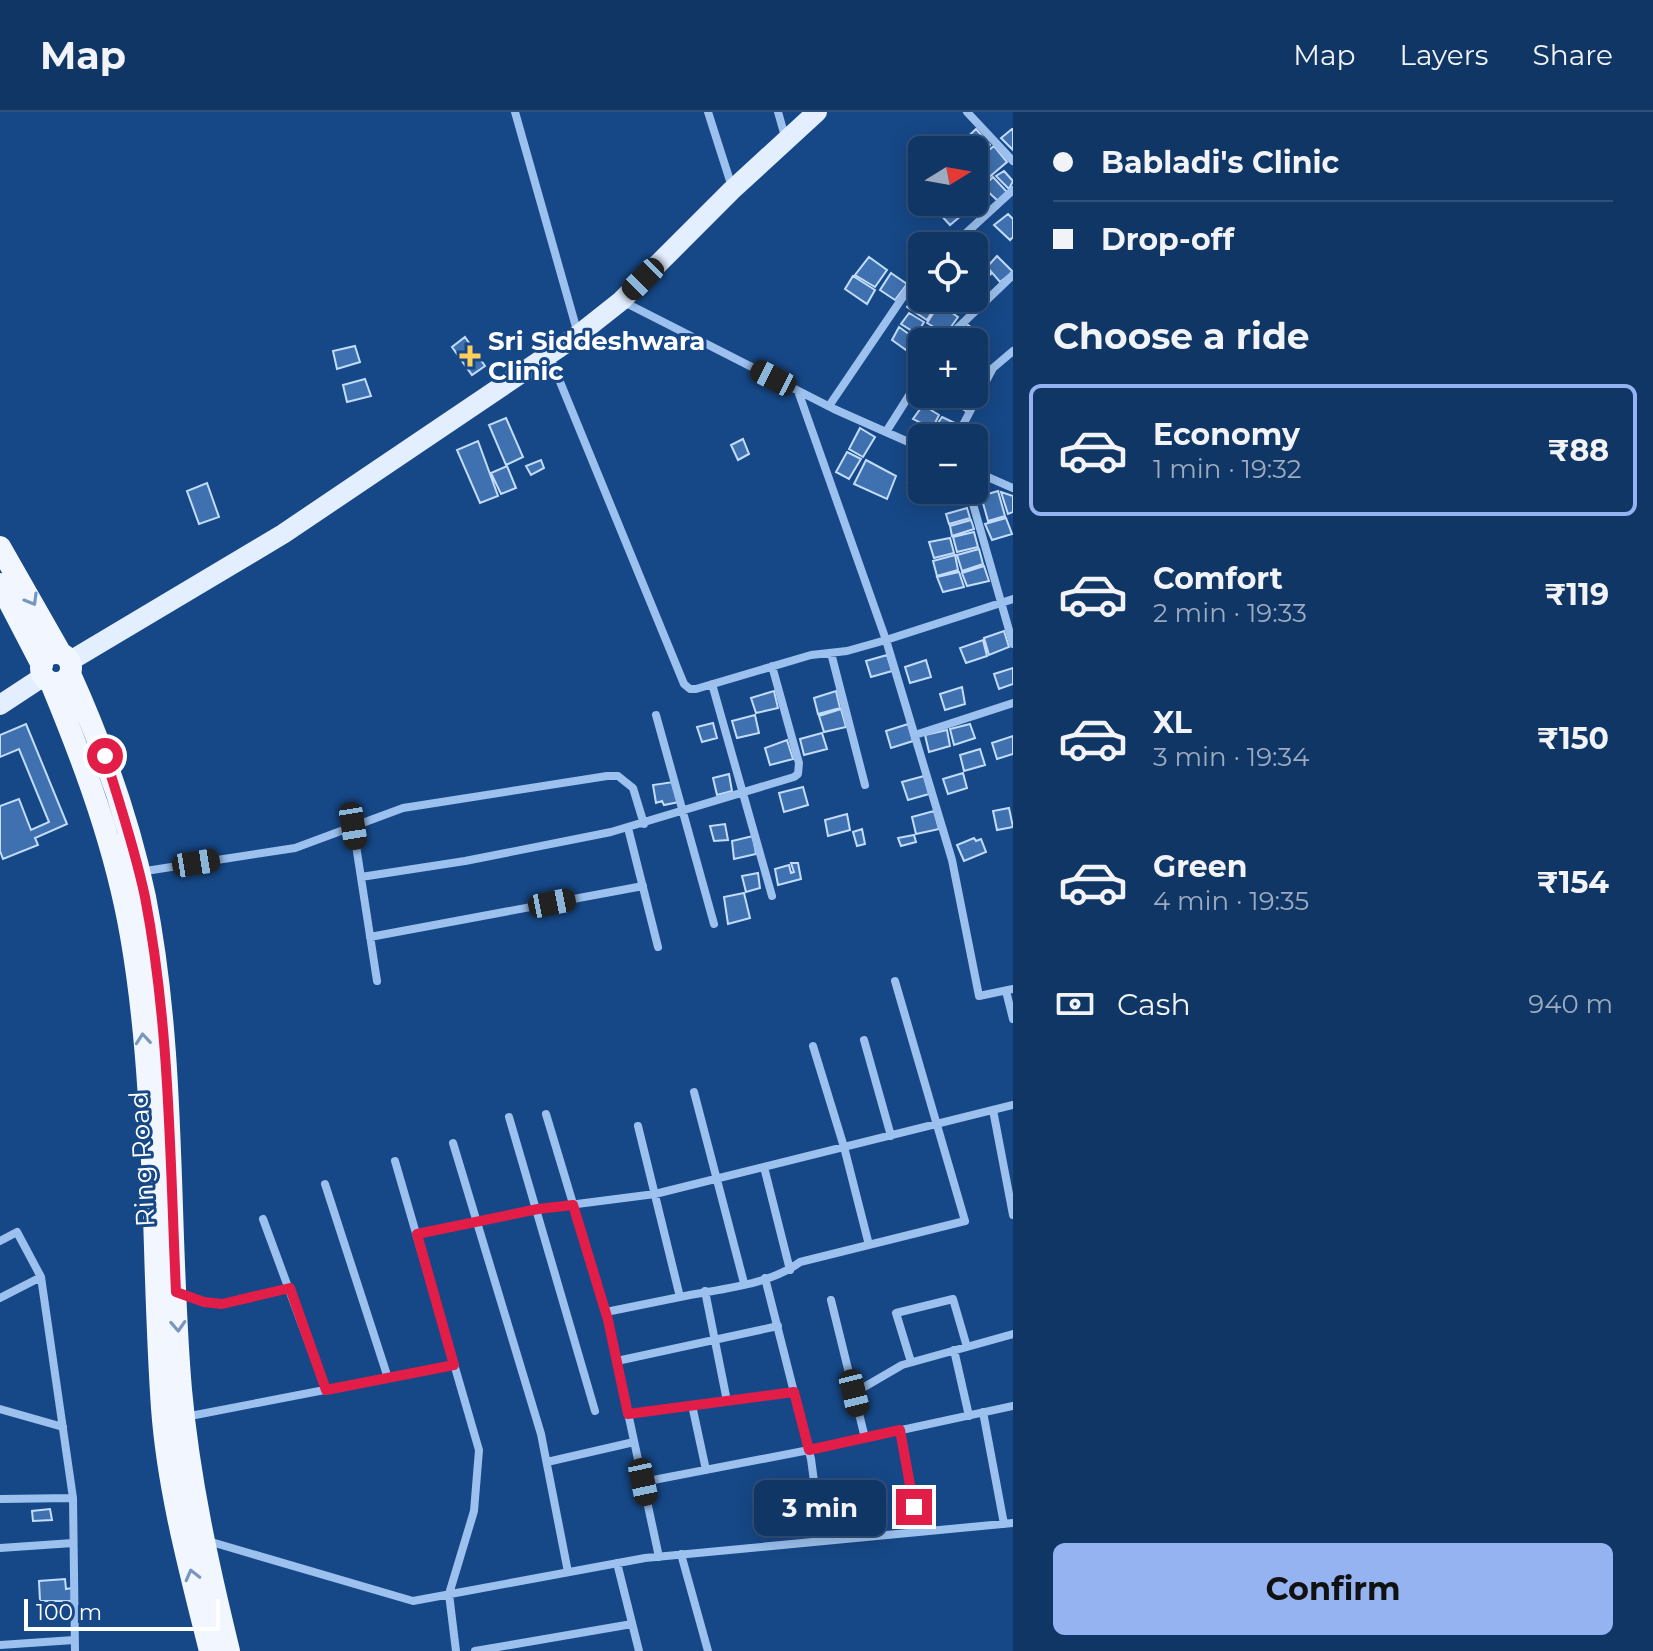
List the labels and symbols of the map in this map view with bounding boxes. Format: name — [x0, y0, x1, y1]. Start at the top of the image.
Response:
north arrow — [908, 136, 988, 216]
car — [618, 254, 668, 304]
place label: Sri Siddeshwara Clinic — [488, 325, 705, 387]
marker: Sri Siddeshwara Clinic — [459, 345, 481, 367]
car — [746, 356, 800, 400]
one-way arrow — [22, 591, 38, 606]
route start — [87, 738, 123, 774]
car — [337, 800, 369, 852]
car — [170, 847, 222, 879]
car — [526, 887, 578, 919]
one-way arrow — [135, 1032, 152, 1045]
street label: Ring Road — [122, 1090, 162, 1228]
one-way arrow — [169, 1320, 186, 1333]
car — [837, 1367, 871, 1419]
car — [626, 1456, 660, 1508]
callout: 3 min — [754, 1479, 886, 1535]
route end — [896, 1489, 932, 1525]
one-way arrow — [184, 1569, 201, 1583]
scale bar — [24, 1595, 220, 1631]

